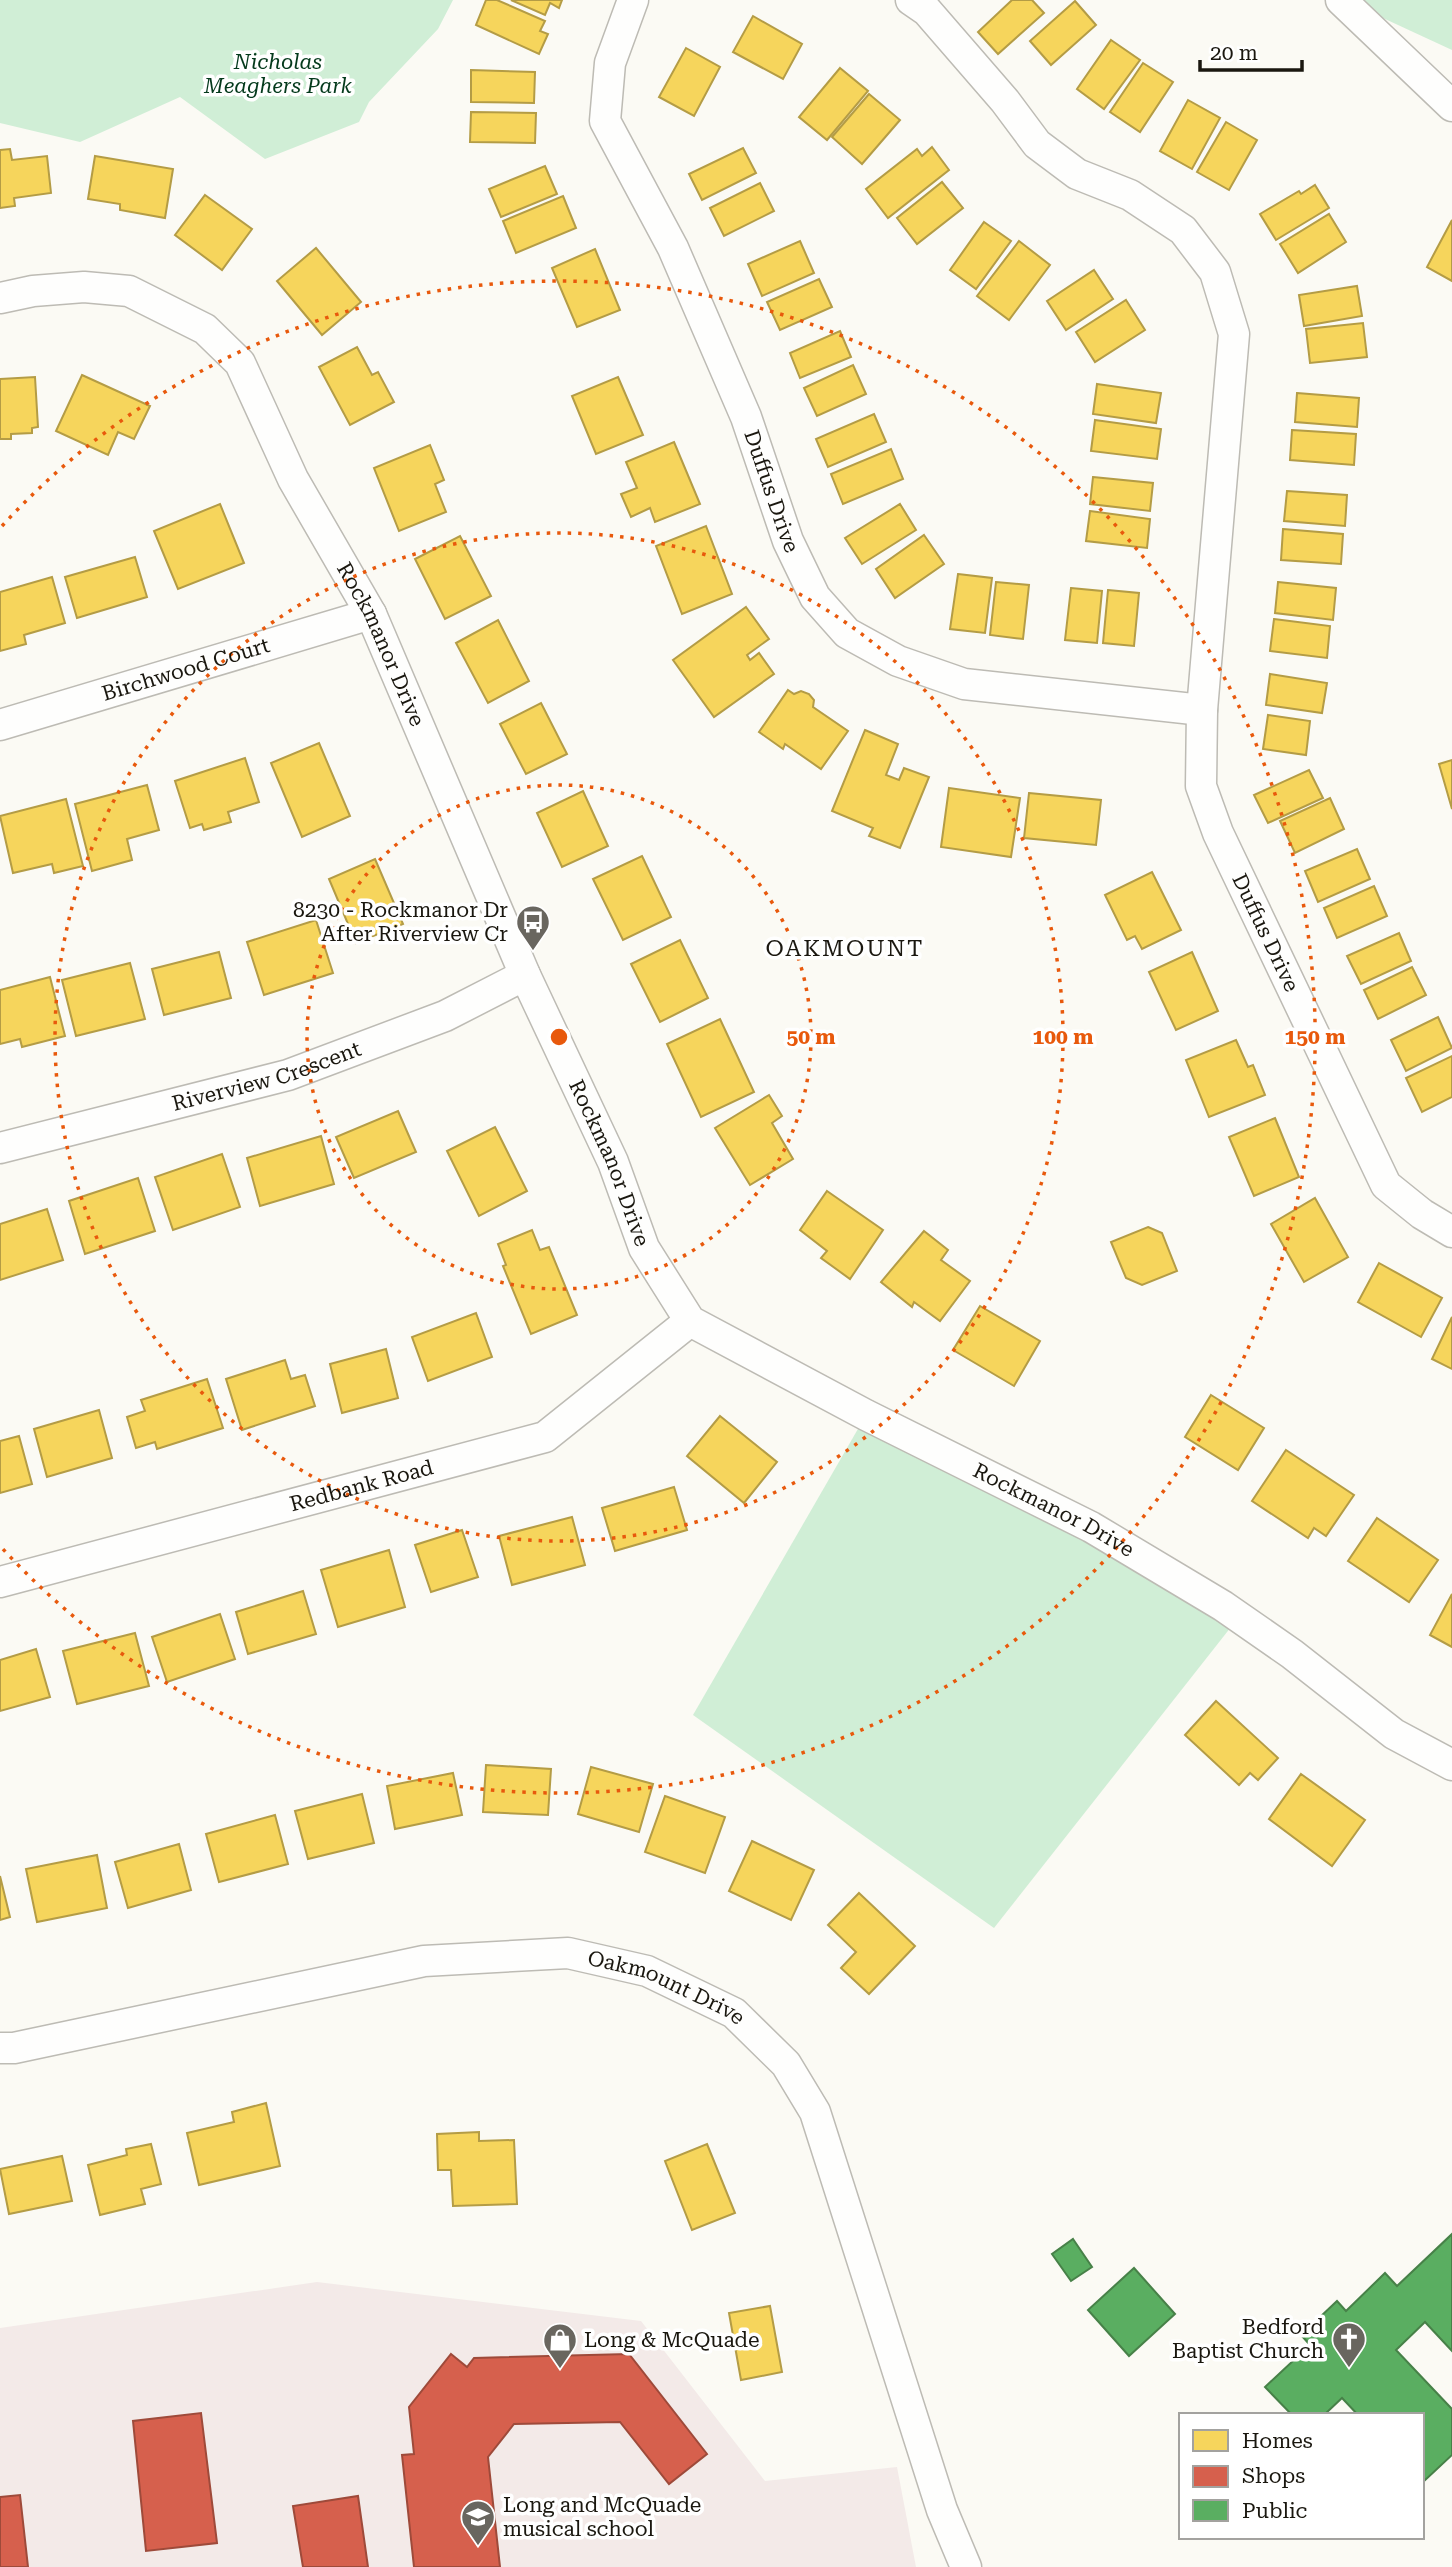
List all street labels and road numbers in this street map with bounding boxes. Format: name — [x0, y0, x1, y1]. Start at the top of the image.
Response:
street label: Duffus Drive — [739, 427, 804, 557]
street label: Rockmanor Drive — [332, 558, 429, 730]
street label: Birchwood Court — [99, 633, 273, 706]
street label: Duffus Drive — [1227, 870, 1304, 995]
street label: Riverview Crescent — [169, 1037, 364, 1116]
street label: Rockmanor Drive — [564, 1076, 654, 1249]
street label: Redbank Road — [287, 1455, 436, 1516]
street label: Rockmanor Drive — [969, 1458, 1138, 1562]
street label: Oakmount Drive — [585, 1946, 750, 2029]

